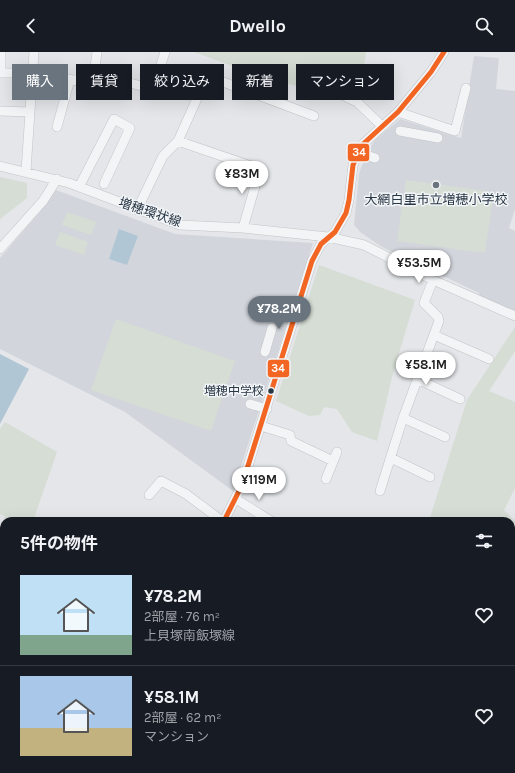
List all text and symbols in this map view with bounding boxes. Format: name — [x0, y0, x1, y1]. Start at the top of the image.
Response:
icon: back — [20, 15, 42, 37]
text: Dwello — [229, 15, 286, 37]
icon: search — [473, 15, 495, 37]
chip: 購入 — [12, 64, 68, 100]
chip: 賃貸 — [76, 64, 132, 100]
chip: 絞り込み — [140, 64, 224, 100]
chip: 新着 — [232, 64, 288, 100]
chip: マンション — [296, 64, 394, 100]
line badge: 34 — [347, 143, 370, 162]
text: 34 — [352, 146, 366, 159]
pin: ¥83M — [218, 161, 266, 195]
text: ¥83M — [224, 166, 260, 181]
marker: 大網白里市立増穂小学校 — [431, 180, 441, 190]
place label: 大網白里市立増穂小学校 — [364, 192, 508, 207]
street label: 増穂環状線 — [117, 194, 183, 230]
pin: ¥53.5M — [386, 250, 452, 284]
text: ¥53.5M — [396, 255, 442, 270]
pin: ¥78.2M — [246, 296, 312, 330]
text: ¥78.2M — [257, 301, 301, 316]
pin: ¥58.1M — [393, 352, 459, 386]
text: ¥58.1M — [405, 357, 447, 372]
line badge: 34 — [267, 359, 290, 378]
text: 34 — [271, 362, 285, 375]
place label: 増穂中学校 — [204, 384, 264, 398]
marker: 増穂中学校 — [266, 386, 276, 396]
pin: ¥119M — [231, 467, 287, 501]
text: ¥119M — [241, 472, 277, 487]
icon: filters — [473, 530, 495, 552]
text: 5件の物件 — [20, 533, 98, 553]
text: ¥78.2M — [144, 586, 202, 606]
icon: home — [52, 591, 100, 639]
icon: heart — [473, 604, 495, 626]
text: 2部屋 · 76 m² — [144, 609, 220, 624]
text: 上貝塚南飯塚線 — [144, 628, 235, 643]
text: ¥58.1M — [144, 687, 199, 707]
icon: home — [52, 692, 100, 740]
icon: heart — [473, 705, 495, 727]
text: 2部屋 · 62 m² — [144, 710, 221, 725]
text: マンション — [144, 729, 209, 744]

